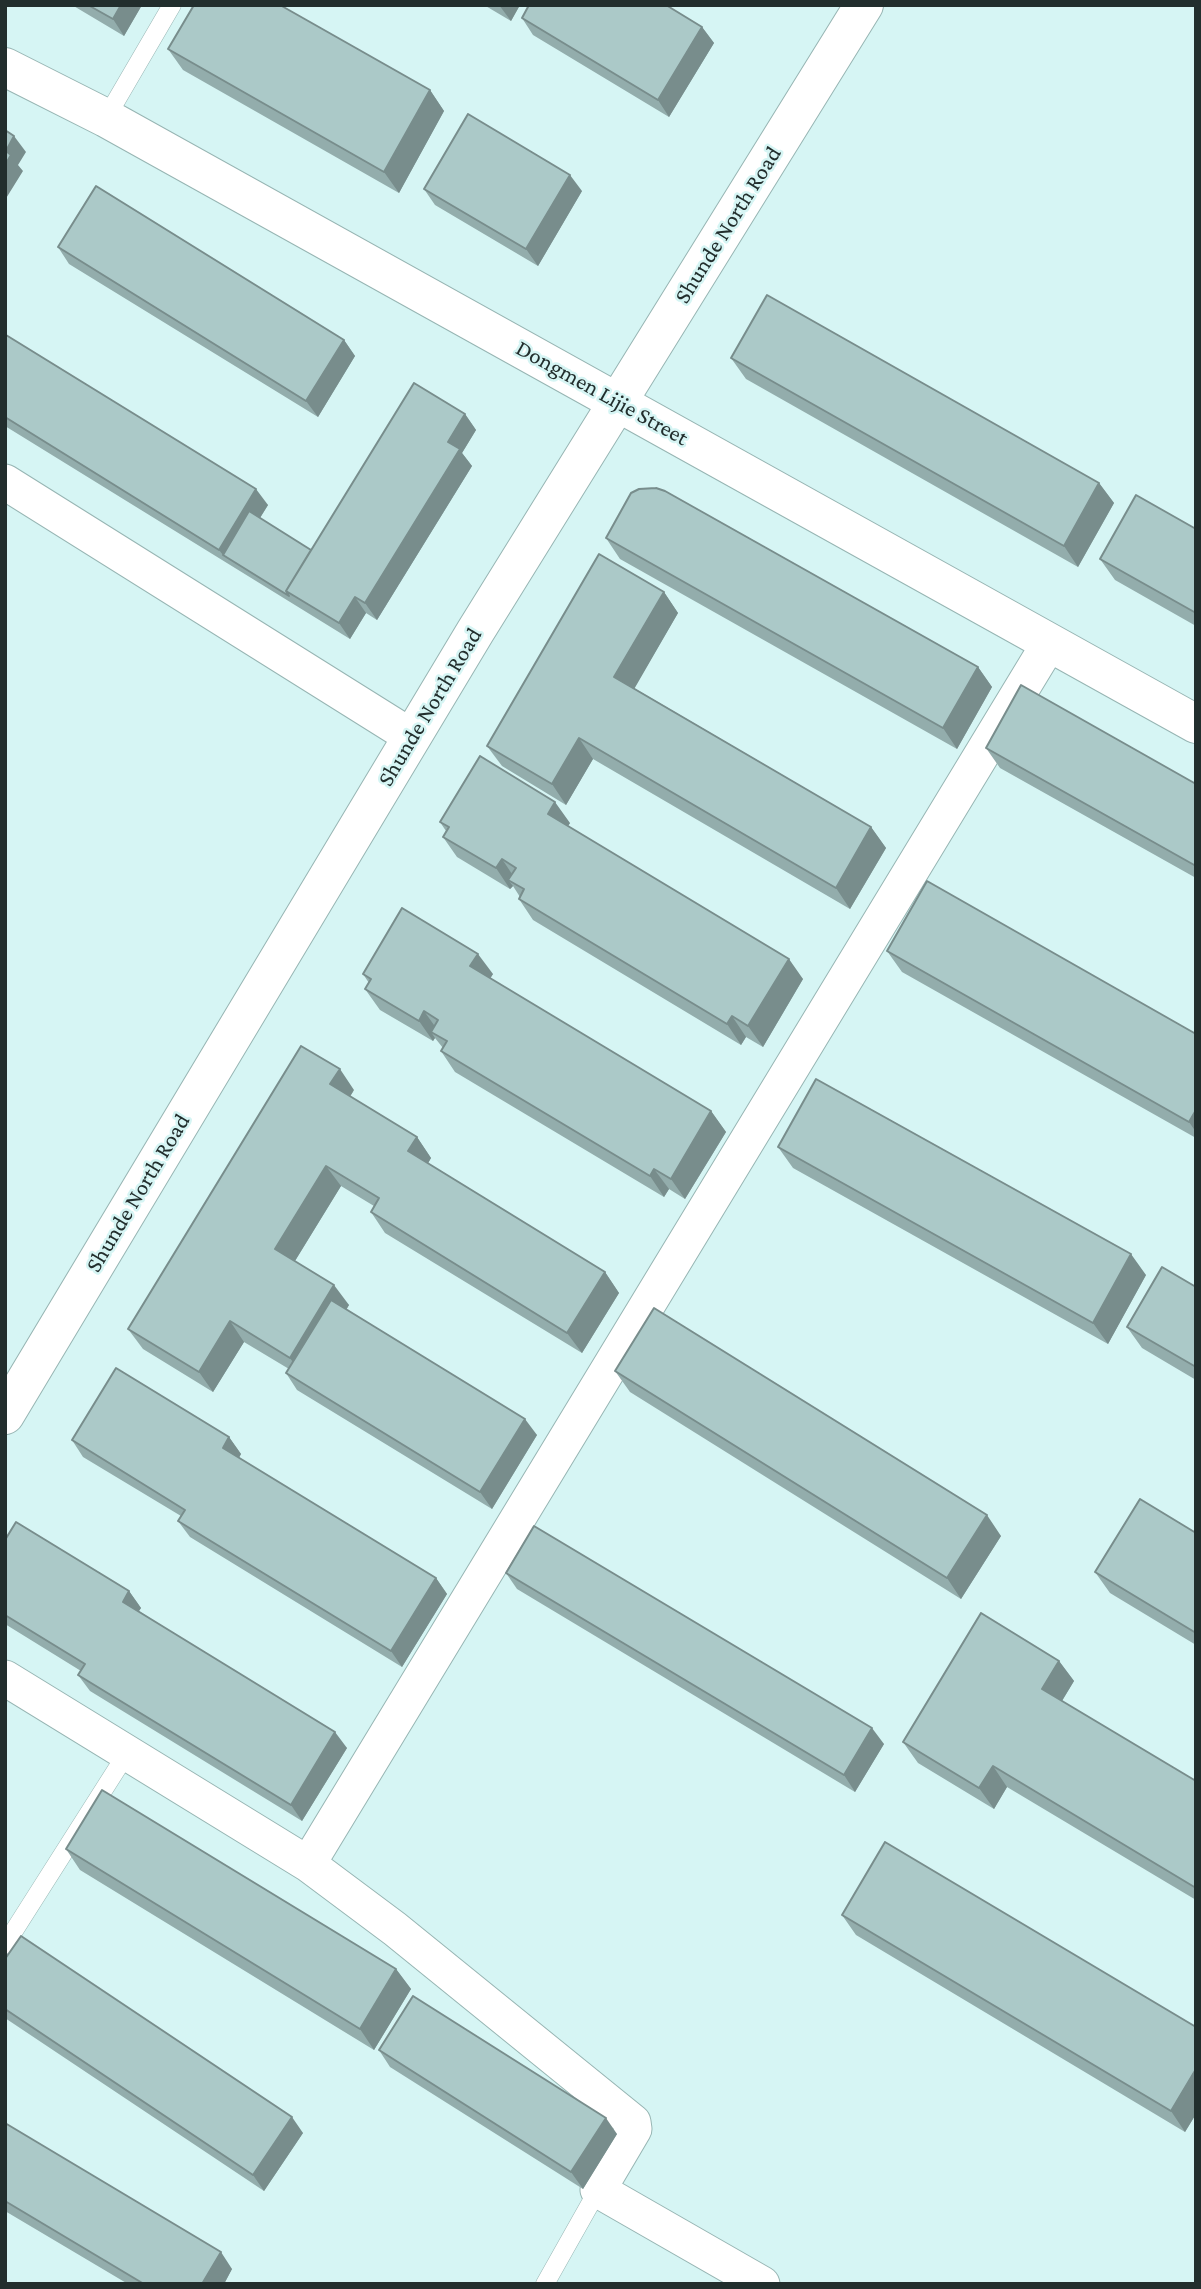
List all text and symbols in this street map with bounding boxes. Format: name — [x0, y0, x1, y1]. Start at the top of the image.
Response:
street label: Shunde North Road — [669, 142, 787, 308]
street label: Dongmen Lijie Street — [511, 334, 693, 452]
street label: Shunde North Road — [372, 623, 488, 791]
street label: Shunde North Road — [80, 1109, 196, 1277]

